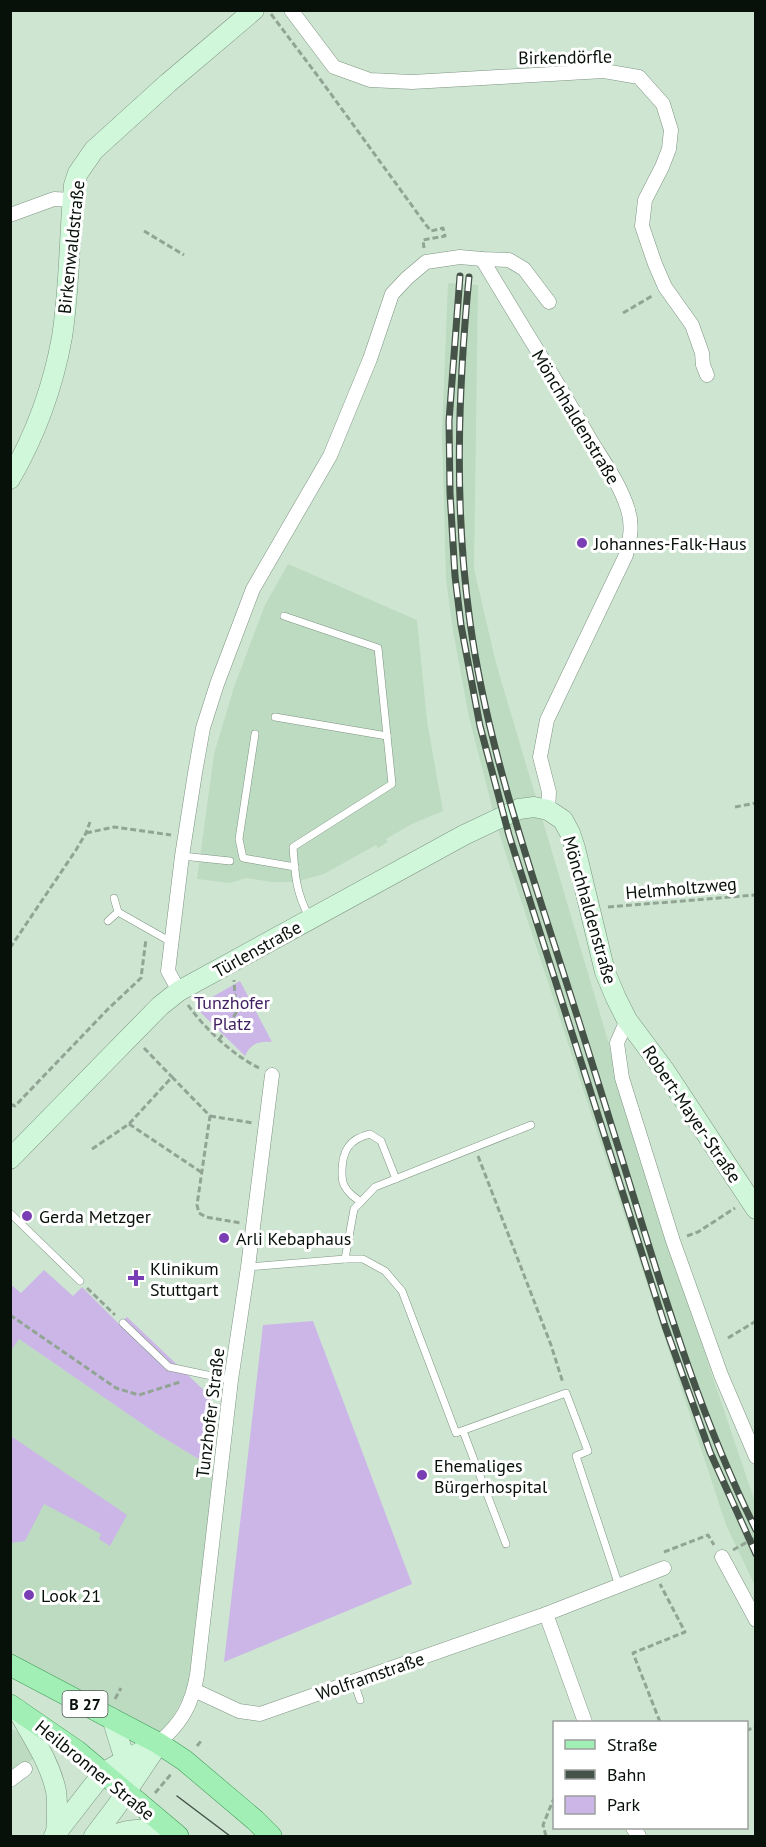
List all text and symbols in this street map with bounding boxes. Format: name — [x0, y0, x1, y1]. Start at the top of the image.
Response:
street label: Birkendörfle — [518, 45, 612, 69]
street label: Birkenwaldstraße — [53, 179, 89, 315]
street label: Mönchhaldenstraße — [527, 346, 625, 488]
place label: Johannes-Falk-Haus — [593, 532, 747, 555]
marker: Johannes-Falk-Haus — [575, 536, 589, 550]
street label: Mönchhaldenstraße — [558, 833, 622, 987]
street label: Helmholtzweg — [624, 872, 738, 904]
street label: Türlenstraße — [209, 915, 305, 983]
park label: Tunzhofer Platz — [194, 991, 270, 1035]
street label: Robert-Mayer-Straße — [638, 1041, 746, 1187]
place label: Gerda Metzger — [39, 1205, 151, 1228]
marker: Gerda Metzger — [20, 1209, 34, 1223]
place label: Arli Kebaphaus — [236, 1227, 351, 1250]
marker: Arli Kebaphaus — [217, 1231, 231, 1245]
place label: Klinikum Stuttgart — [150, 1257, 219, 1301]
marker: Klinikum Stuttgart — [127, 1269, 145, 1287]
street label: Tunzhofer Straße — [191, 1347, 229, 1479]
place label: Ehemaliges Bürgerhospital — [434, 1454, 548, 1498]
marker: Ehemaliges Bürgerhospital — [415, 1468, 429, 1482]
place label: Look 21 — [41, 1584, 101, 1607]
marker: Look 21 — [22, 1588, 36, 1602]
street label: Wolframstraße — [313, 1647, 427, 1705]
road number: B 27 — [62, 1691, 107, 1717]
street label: Heilbronner Straße — [31, 1715, 159, 1825]
legend — [553, 1721, 748, 1829]
text: Straße — [607, 1733, 658, 1756]
text: Bahn — [607, 1763, 646, 1786]
text: Park — [607, 1793, 640, 1816]

